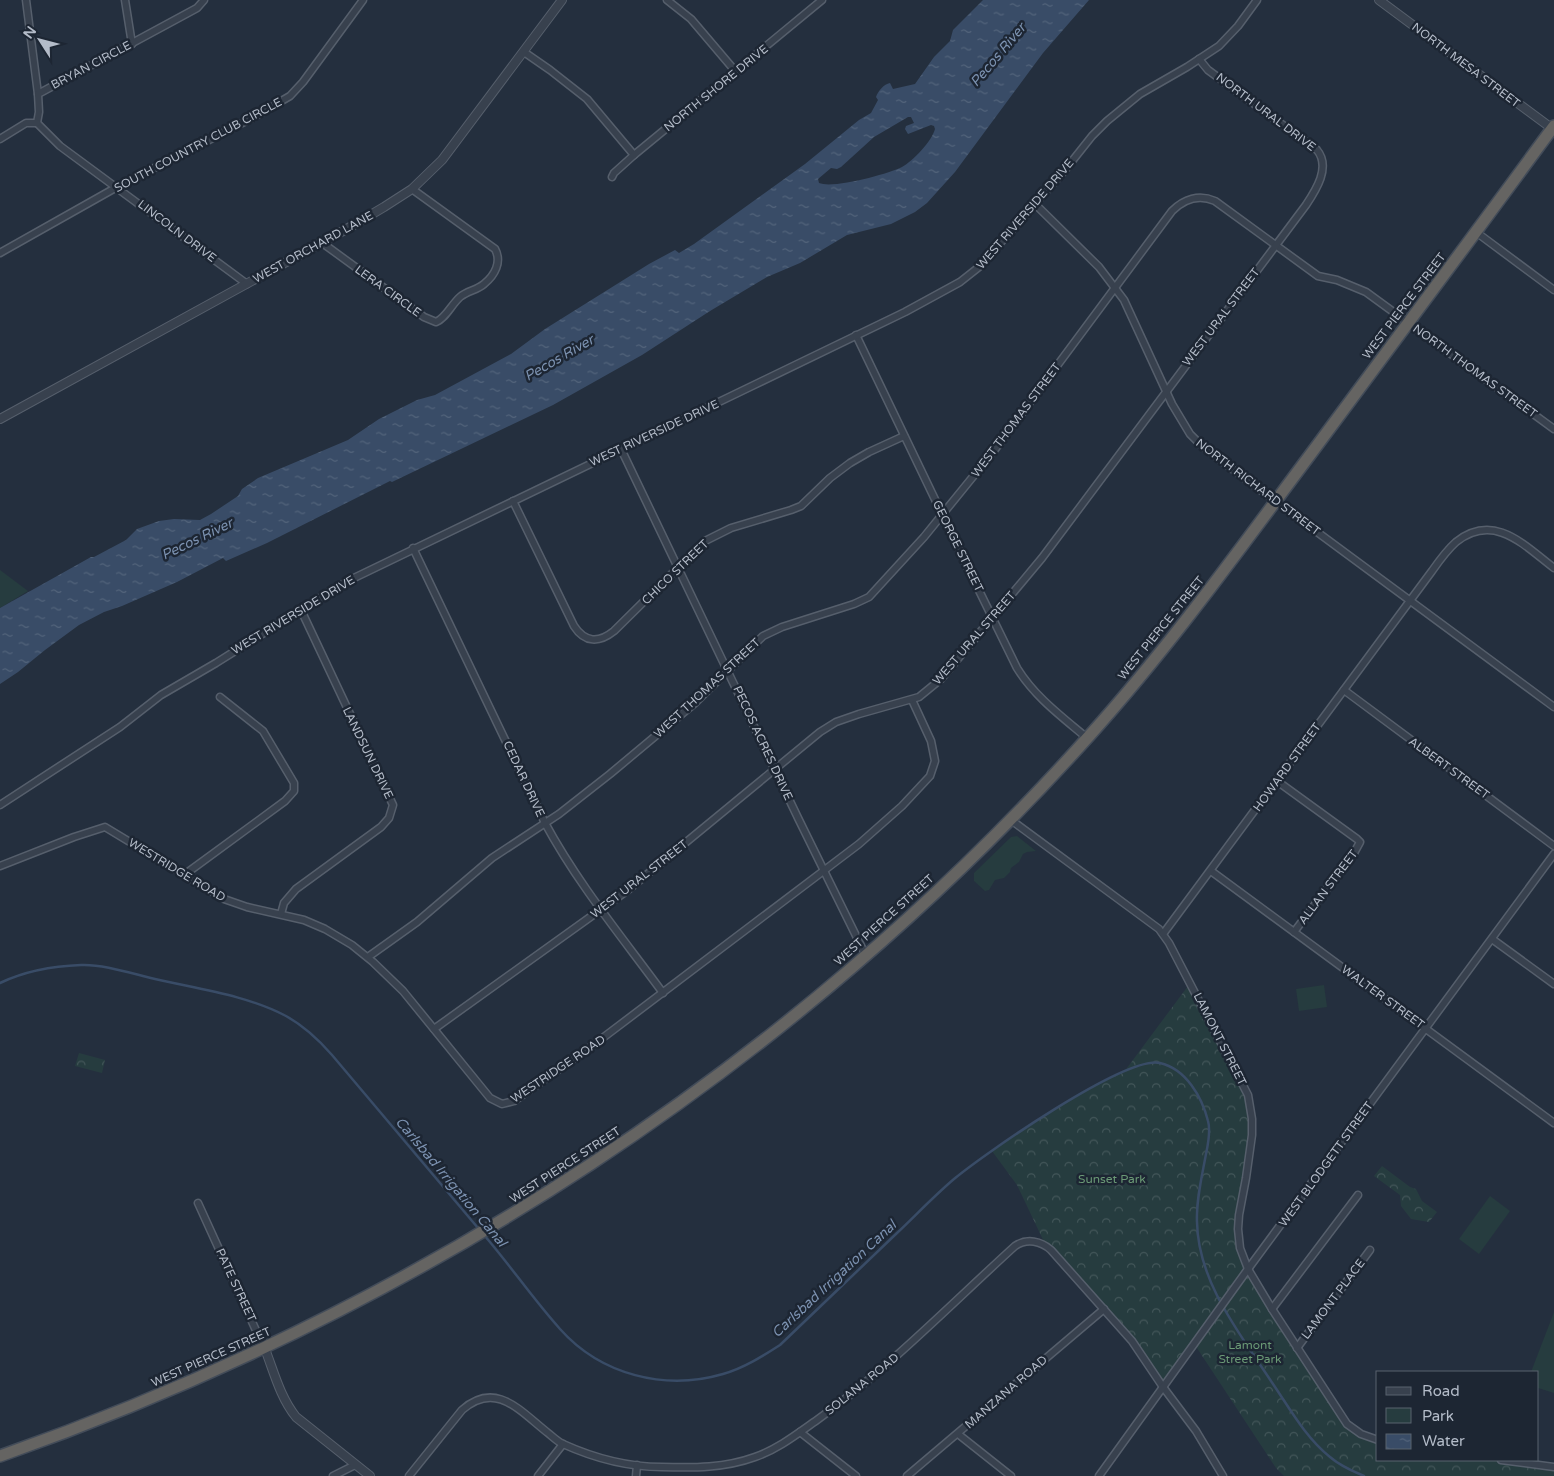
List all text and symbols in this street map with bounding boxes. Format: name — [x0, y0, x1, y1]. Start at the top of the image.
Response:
north arrow — [15, 15, 65, 65]
water label: Pecos River — [967, 19, 1030, 90]
street label: NORTH MESA STREET — [1409, 20, 1523, 111]
text: N — [20, 23, 40, 42]
street label: BRYAN CIRCLE — [49, 38, 134, 92]
street label: NORTH SHORE DRIVE — [661, 41, 771, 134]
street label: NORTH URAL DRIVE — [1213, 70, 1319, 154]
street label: SOUTH COUNTRY CLUB CIRCLE — [112, 95, 284, 195]
street label: WEST RIVERSIDE DRIVE — [973, 156, 1077, 272]
street label: LINCOLN DRIVE — [135, 197, 219, 265]
street label: WEST ORCHARD LANE — [250, 208, 376, 286]
street label: WEST PIERCE STREET — [1359, 250, 1449, 362]
street label: LERA CIRCLE — [352, 262, 424, 320]
street label: WEST URAL STREET — [1180, 265, 1263, 369]
street label: NORTH THOMAS STREET — [1410, 321, 1540, 421]
water label: Pecos River — [521, 330, 598, 385]
street label: WEST THOMAS STREET — [968, 359, 1064, 480]
street label: WEST RIVERSIDE DRIVE — [587, 397, 721, 469]
street label: NORTH RICHARD STREET — [1193, 436, 1323, 539]
street label: GEORGE STREET — [930, 498, 987, 595]
water label: Pecos River — [158, 514, 237, 564]
street label: CHICO STREET — [639, 536, 712, 607]
street label: WEST RIVERSIDE DRIVE — [229, 572, 357, 657]
street label: WEST PIERCE STREET — [1115, 573, 1208, 683]
street label: WEST URAL STREET — [930, 588, 1019, 688]
street label: WEST THOMAS STREET — [651, 635, 763, 741]
street label: PECOS ACRES DRIVE — [730, 683, 796, 803]
street label: LANDSUN DRIVE — [340, 705, 396, 802]
street label: HOWARD STREET — [1250, 719, 1324, 814]
street label: ALBERT STREET — [1406, 734, 1493, 802]
street label: CEDAR DRIVE — [500, 739, 548, 820]
street label: WESTRIDGE ROAD — [126, 835, 228, 905]
street label: WEST URAL STREET — [588, 836, 691, 921]
street label: ALLAN STREET — [1295, 846, 1361, 927]
street label: WEST PIERCE STREET — [831, 871, 937, 968]
street label: WALTER STREET — [1339, 962, 1428, 1032]
street label: LAMONT STREET — [1191, 990, 1250, 1088]
street label: WESTRIDGE ROAD — [508, 1032, 608, 1106]
street label: WEST BLODGETT STREET — [1276, 1098, 1376, 1229]
water label: Carlsbad Irrigation Canal — [392, 1114, 511, 1251]
street label: WEST PIERCE STREET — [507, 1124, 624, 1206]
park label: Sunset Park — [1078, 1172, 1146, 1186]
water label: Carlsbad Irrigation Canal — [768, 1216, 901, 1341]
street label: PATE STREET — [213, 1246, 259, 1324]
street label: LAMONT PLACE — [1298, 1256, 1368, 1342]
street label: WEST PIERCE STREET — [149, 1324, 274, 1390]
park label: Lamont Street Park — [1218, 1338, 1282, 1366]
street label: SOLANA ROAD — [822, 1350, 902, 1418]
street label: MANZANA ROAD — [962, 1352, 1050, 1432]
legend — [1376, 1371, 1539, 1461]
text: Road — [1422, 1382, 1460, 1400]
text: Park — [1422, 1407, 1454, 1425]
text: Water — [1422, 1432, 1465, 1450]

